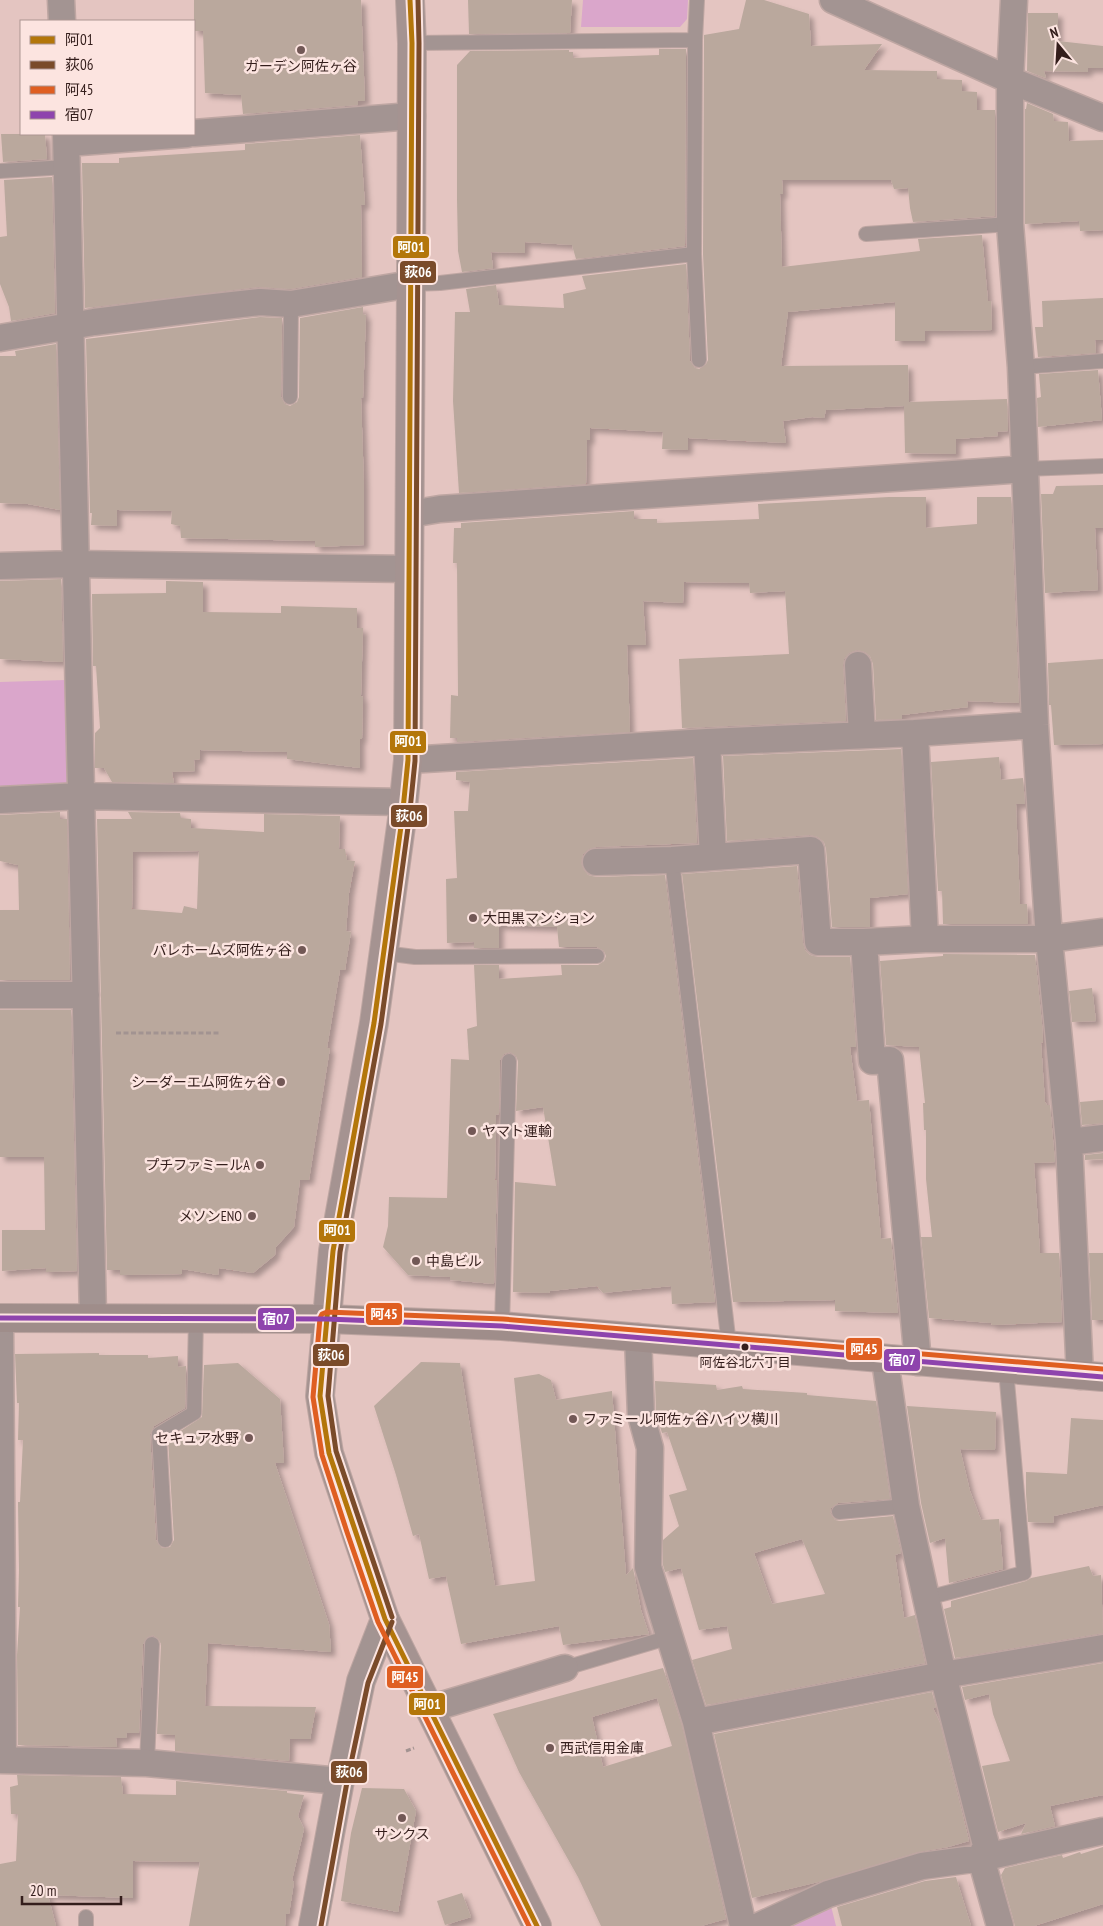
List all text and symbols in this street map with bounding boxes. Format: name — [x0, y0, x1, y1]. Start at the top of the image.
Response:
legend — [20, 20, 195, 135]
north arrow — [1033, 20, 1083, 70]
text: N — [1048, 23, 1060, 42]
text: 阿01 — [65, 30, 94, 49]
marker: ガーデン阿佐ヶ谷 — [295, 44, 307, 56]
text: 荻06 — [65, 55, 94, 74]
place label: ガーデン阿佐ヶ谷 — [245, 57, 357, 75]
text: 阿45 — [65, 80, 94, 99]
text: 宿07 — [65, 105, 94, 124]
line badge: 阿01 — [392, 235, 430, 259]
text: 阿01 — [397, 238, 425, 256]
line badge: 荻06 — [399, 260, 437, 284]
text: 荻06 — [404, 263, 432, 281]
line badge: 阿01 — [389, 730, 427, 754]
text: 阿01 — [394, 732, 422, 750]
line badge: 荻06 — [390, 804, 428, 828]
text: 荻06 — [395, 807, 423, 825]
place label: 大田黒マンション — [483, 909, 595, 927]
marker: 大田黒マンション — [467, 912, 479, 924]
place label: パレホームズ阿佐ヶ谷 — [152, 941, 292, 959]
marker: パレホームズ阿佐ヶ谷 — [296, 944, 308, 956]
place label: シーダーエム阿佐ヶ谷 — [131, 1073, 271, 1091]
marker: シーダーエム阿佐ヶ谷 — [275, 1076, 287, 1088]
place label: ヤマト運輸 — [482, 1122, 552, 1140]
marker: ヤマト運輸 — [466, 1125, 478, 1137]
place label: プチファミールA — [145, 1156, 250, 1174]
marker: プチファミールA — [254, 1159, 266, 1171]
place label: メソンENO — [179, 1207, 242, 1225]
marker: メソンENO — [246, 1210, 258, 1222]
line badge: 阿01 — [318, 1219, 356, 1243]
text: 阿01 — [323, 1221, 351, 1239]
place label: 中島ビル — [426, 1252, 482, 1270]
marker: 中島ビル — [410, 1255, 422, 1267]
line badge: 阿45 — [365, 1302, 403, 1326]
text: 阿45 — [370, 1305, 398, 1323]
line badge: 宿07 — [257, 1307, 295, 1331]
text: 宿07 — [262, 1310, 290, 1328]
line badge: 阿45 — [845, 1337, 883, 1361]
text: 阿45 — [850, 1340, 878, 1358]
marker: 阿佐谷北六丁目 — [740, 1342, 750, 1352]
line badge: 荻06 — [312, 1343, 350, 1367]
text: 荻06 — [317, 1346, 345, 1364]
line badge: 宿07 — [883, 1348, 921, 1372]
text: 宿07 — [888, 1351, 916, 1369]
place label: 阿佐谷北六丁目 — [699, 1354, 791, 1371]
place label: ファミール阿佐ヶ谷ハイツ横川 — [583, 1410, 779, 1428]
marker: ファミール阿佐ヶ谷ハイツ横川 — [567, 1413, 579, 1425]
place label: セキュア水野 — [155, 1429, 239, 1447]
marker: セキュア水野 — [243, 1432, 255, 1444]
line badge: 阿45 — [386, 1665, 424, 1689]
text: 阿45 — [391, 1668, 419, 1686]
line badge: 阿01 — [408, 1692, 446, 1716]
text: 阿01 — [413, 1695, 441, 1713]
place label: 西武信用金庫 — [560, 1739, 644, 1757]
marker: 西武信用金庫 — [544, 1742, 556, 1754]
line badge: 荻06 — [330, 1760, 368, 1784]
text: 荻06 — [335, 1763, 363, 1781]
marker: サンクス — [396, 1812, 408, 1824]
place label: サンクス — [374, 1825, 430, 1843]
scale bar — [22, 1874, 121, 1906]
text: 20 m — [30, 1881, 56, 1900]

